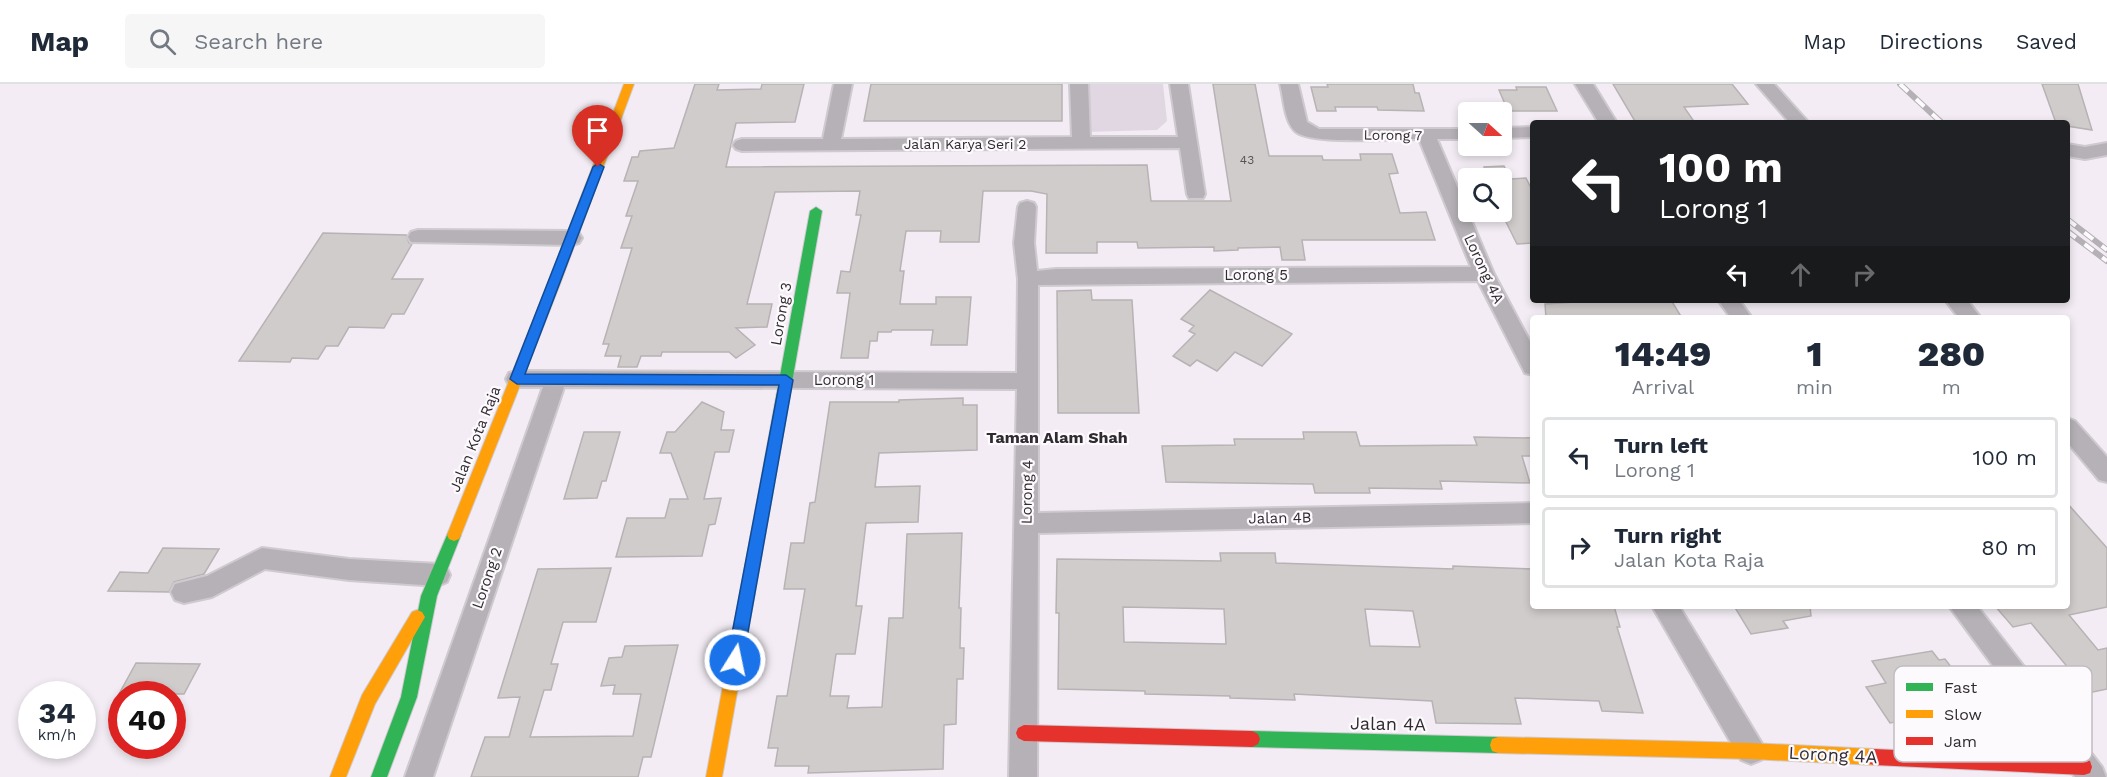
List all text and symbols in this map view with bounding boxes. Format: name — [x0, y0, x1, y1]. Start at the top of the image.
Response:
search box — [125, 14, 545, 68]
text: Map — [30, 25, 89, 58]
icon: search — [146, 25, 179, 58]
text: Search here — [194, 29, 323, 54]
text: Map — [1803, 29, 1846, 54]
text: Directions — [1879, 29, 1983, 54]
text: Saved — [2016, 29, 2077, 54]
north arrow — [1458, 102, 1512, 156]
map controls — [1458, 102, 1512, 222]
pin — [572, 105, 623, 167]
icon: arrive — [581, 114, 614, 147]
street label: Lorong 7 — [1364, 126, 1423, 144]
street label: Jalan Karya Seri 2 — [904, 136, 1026, 152]
text: 100 m — [1659, 143, 1783, 192]
icon: left — [1560, 144, 1638, 222]
house number: 43 — [1240, 153, 1254, 167]
button: search — [1458, 168, 1512, 222]
text: Lorong 1 — [1659, 193, 1768, 225]
street label: Lorong 4A — [1460, 232, 1508, 306]
icon: left — [1721, 258, 1754, 291]
icon: ahead — [1784, 258, 1817, 291]
icon: right — [1847, 258, 1880, 291]
street label: Lorong 5 — [1224, 266, 1288, 284]
street label: Lorong 3 — [767, 281, 795, 347]
text: 14:49 — [1615, 333, 1711, 375]
text: 1 — [1806, 333, 1822, 375]
text: 280 — [1918, 333, 1985, 375]
street label: Lorong 1 — [814, 371, 874, 389]
text: Arrival — [1632, 375, 1694, 399]
text: min — [1796, 375, 1833, 399]
text: m — [1942, 375, 1961, 399]
street label: Jalan Kota Raja — [446, 383, 505, 495]
district label: Taman Alam Shah — [986, 428, 1128, 447]
text: Turn left — [1614, 433, 1708, 458]
icon: left — [1563, 441, 1596, 474]
text: 100 m — [1973, 445, 2037, 470]
text: Lorong 1 — [1614, 458, 1695, 482]
street label: Lorong 4 — [1017, 460, 1037, 524]
street label: Jalan 4B — [1248, 508, 1312, 528]
text: Turn right — [1614, 523, 1721, 548]
icon: right — [1563, 531, 1596, 564]
text: 80 m — [1981, 535, 2037, 560]
street label: Lorong 2 — [468, 545, 506, 611]
text: Jalan Kota Raja — [1614, 548, 1764, 572]
position arrow — [703, 628, 767, 692]
legend — [1894, 666, 2092, 762]
text: Fast — [1944, 678, 1977, 697]
speed limit sign: 40 — [108, 681, 186, 759]
text: 34 — [38, 695, 76, 730]
text: Slow — [1944, 705, 1982, 724]
street label: Jalan 4A — [1350, 712, 1426, 735]
text: km/h — [38, 726, 76, 744]
text: Jam — [1944, 732, 1977, 751]
street label: Lorong 4A — [1788, 742, 1878, 767]

